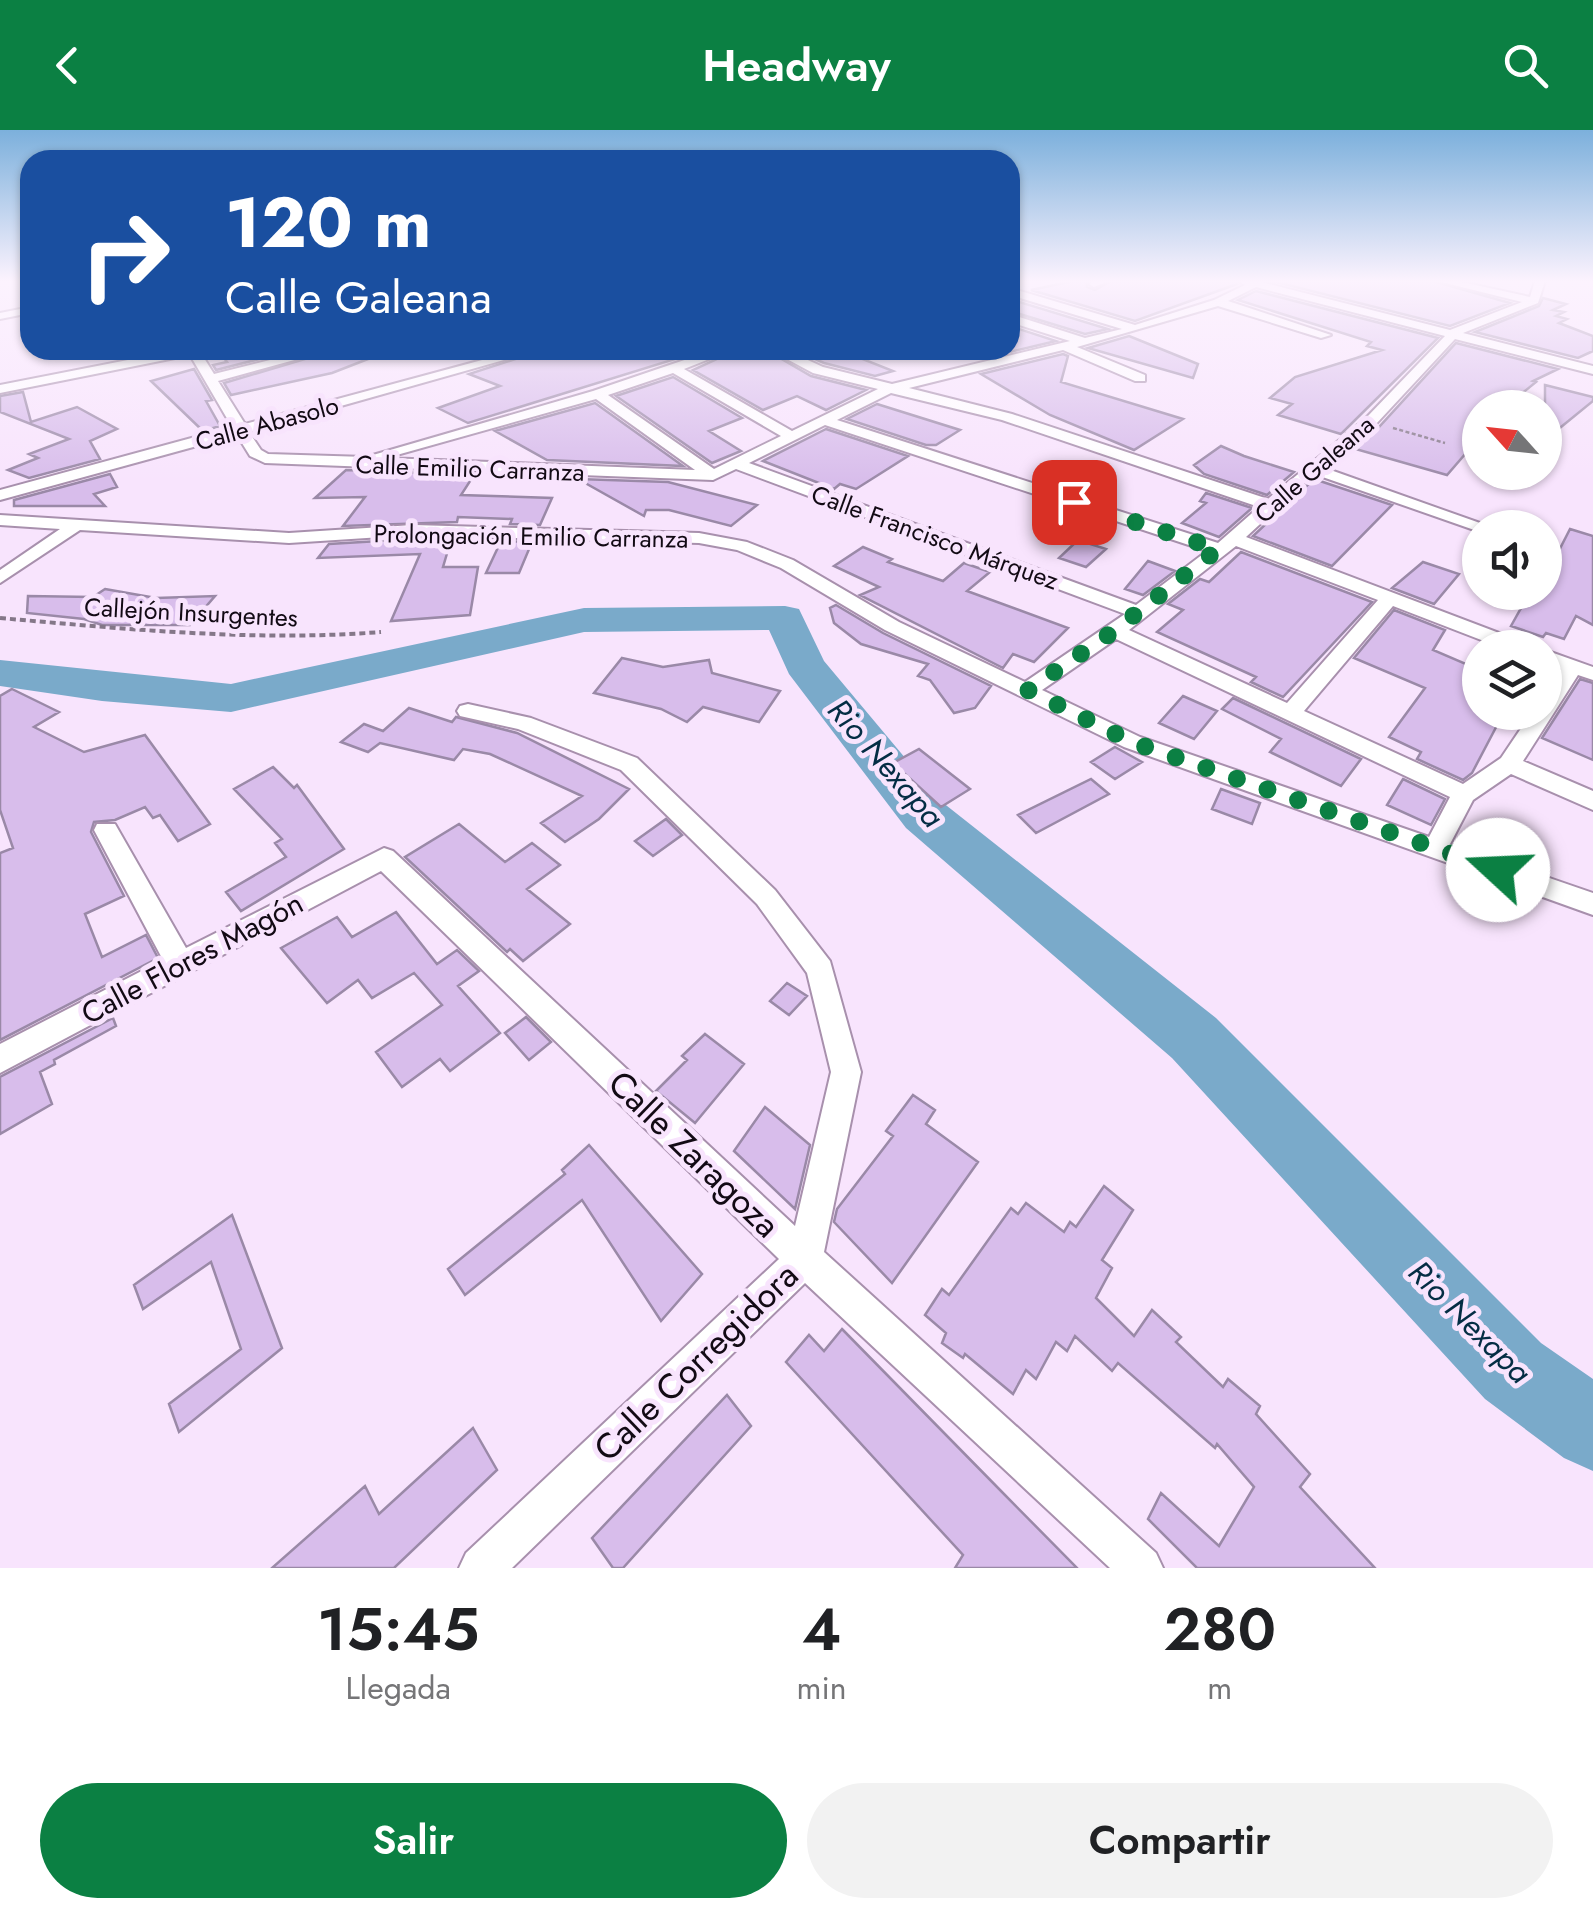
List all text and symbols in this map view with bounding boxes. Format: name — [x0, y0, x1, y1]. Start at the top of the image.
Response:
text: Headway — [702, 33, 891, 98]
icon: back — [40, 38, 95, 93]
icon: search — [1498, 38, 1553, 93]
text: 120 m — [225, 172, 431, 273]
icon: right — [60, 190, 190, 320]
text: Calle Galeana — [225, 265, 492, 330]
street label: Calle Abasolo — [191, 387, 343, 459]
north arrow — [1462, 390, 1562, 490]
map controls — [1462, 390, 1562, 730]
street label: Calle Galeana — [1246, 407, 1382, 531]
street label: Calle Emilio Carranza — [355, 446, 585, 490]
pin — [1032, 460, 1117, 545]
icon: arrive — [1047, 475, 1102, 530]
street label: Calle Francisco Márquez — [807, 476, 1064, 599]
button: sound — [1462, 510, 1562, 610]
street label: Prolongación Emilio Carranza — [373, 515, 689, 557]
street label: Callejón Insurgentes — [83, 588, 299, 636]
button: layers — [1462, 630, 1562, 730]
water label: Rio Nexapa — [817, 688, 955, 838]
position arrow — [1446, 818, 1550, 922]
street label: Calle Flores Magón — [73, 881, 311, 1035]
street label: Calle Zaragoza — [597, 1059, 791, 1249]
water label: Rio Nexapa — [1398, 1250, 1542, 1394]
street label: Calle Corregidora — [583, 1251, 809, 1473]
text: 15:45 — [317, 1586, 479, 1673]
text: 4 — [802, 1586, 841, 1673]
text: 280 — [1164, 1586, 1276, 1673]
text: Llegada — [345, 1665, 451, 1711]
text: min — [796, 1665, 847, 1711]
text: m — [1207, 1665, 1232, 1711]
button: Salir — [40, 1783, 787, 1898]
button: Compartir — [807, 1783, 1553, 1898]

